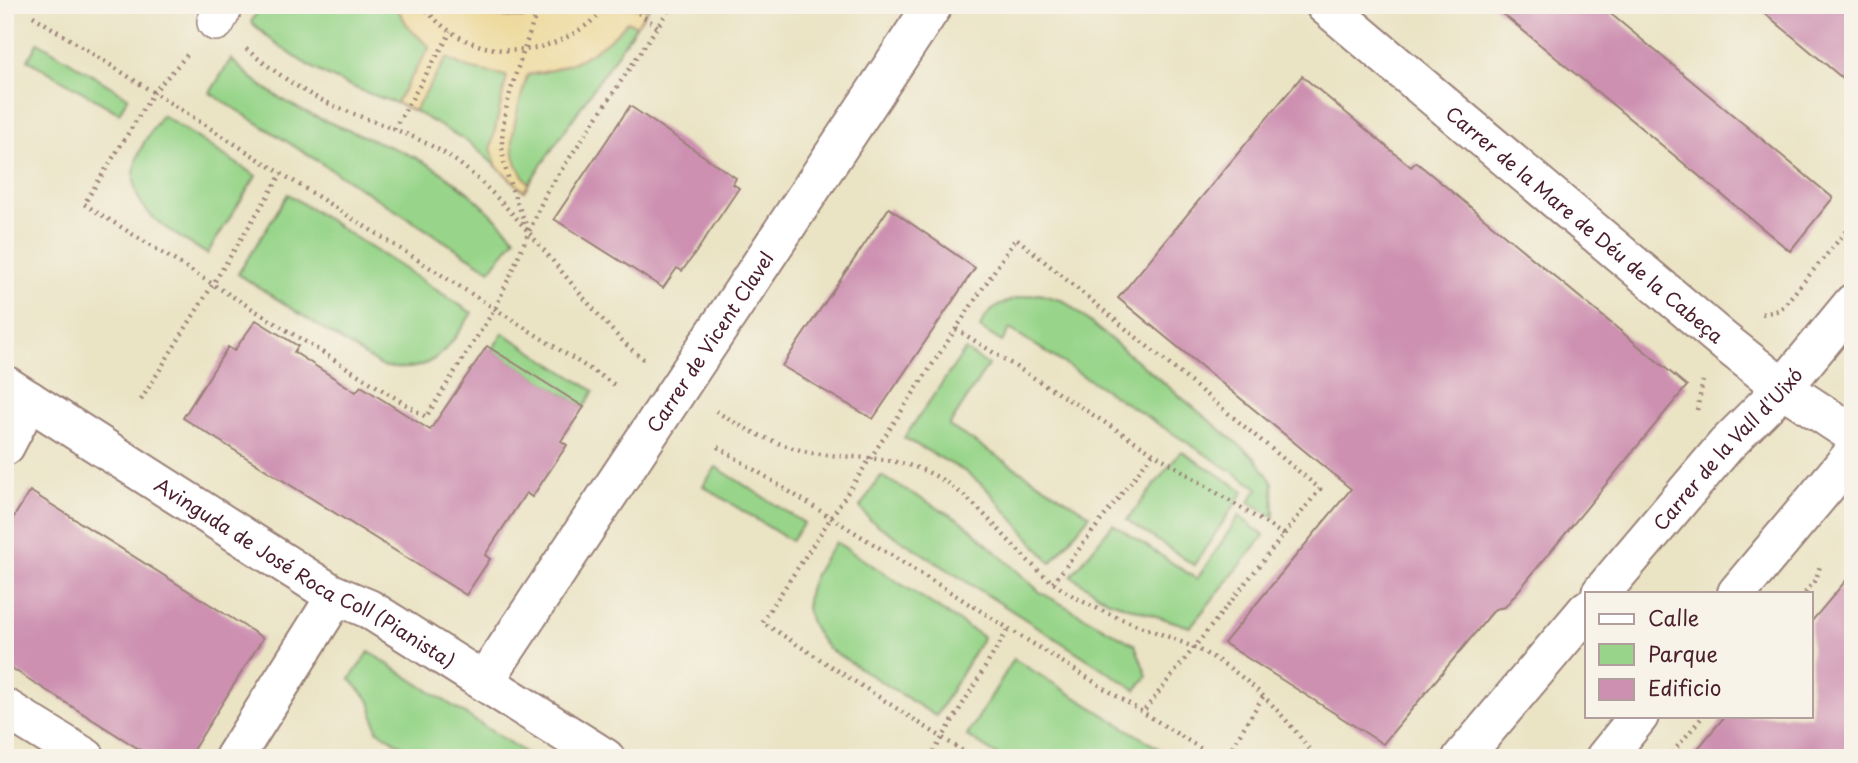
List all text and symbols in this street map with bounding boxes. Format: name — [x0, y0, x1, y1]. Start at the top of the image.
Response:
street label: Carrer de la Mare de Déu de la Cabeça — [1440, 99, 1730, 349]
street label: Carrer de Vicent Clavel — [639, 246, 780, 438]
street label: Carrer de la Vall d'Uixó — [1646, 361, 1809, 536]
street label: Avinguda de José Roca Coll (Pianista) — [149, 470, 461, 674]
legend — [1585, 592, 1812, 718]
text: Calle — [1648, 601, 1699, 633]
text: Parque — [1648, 637, 1718, 669]
text: Edificio — [1648, 671, 1721, 703]

